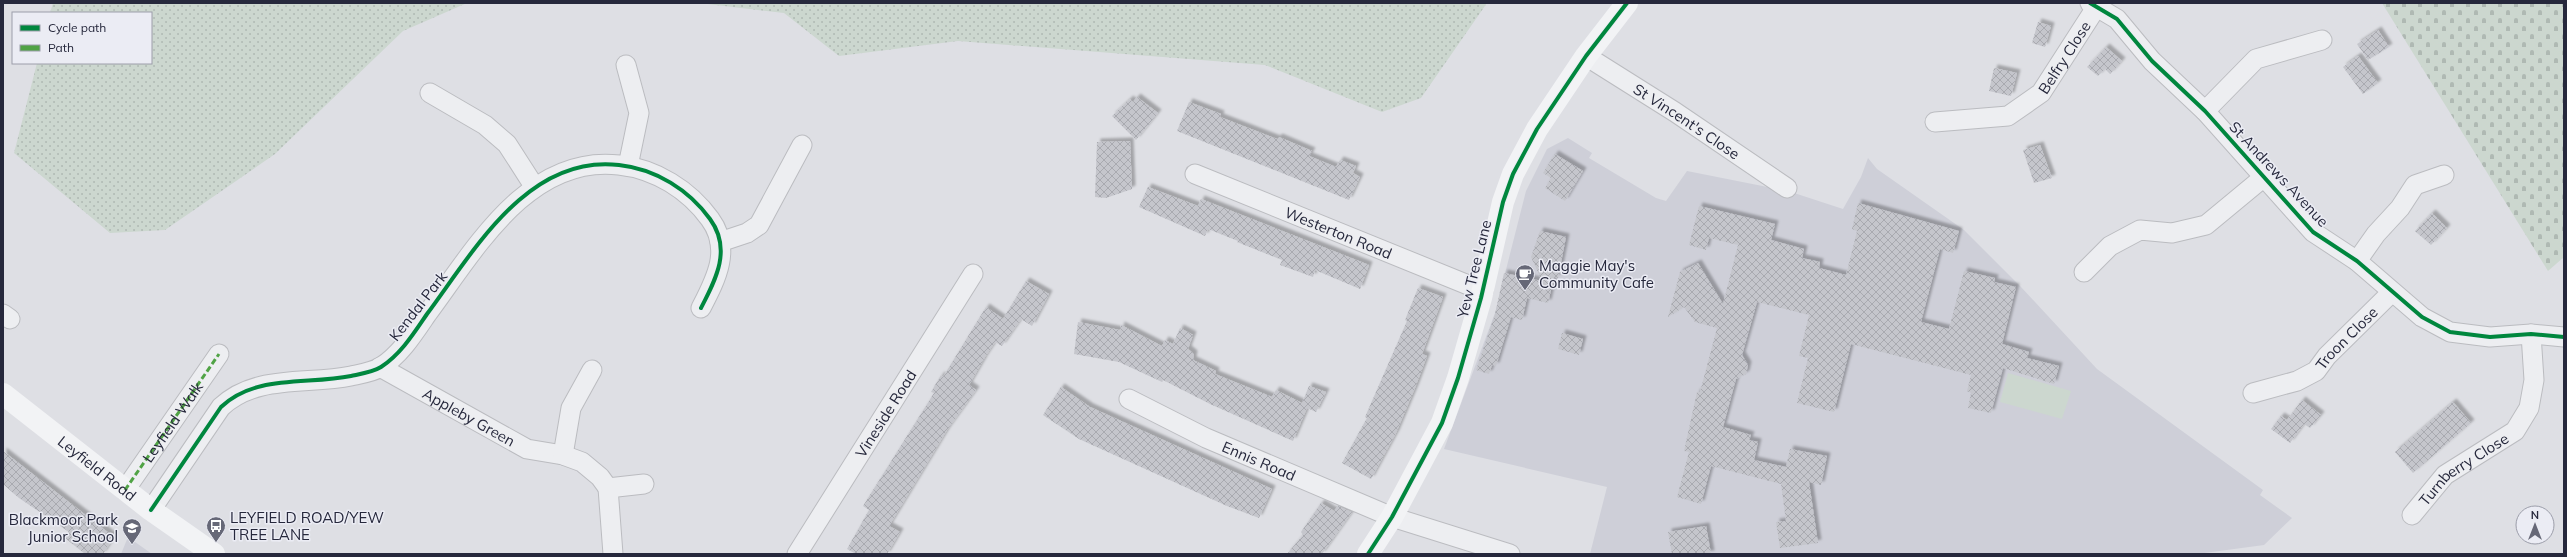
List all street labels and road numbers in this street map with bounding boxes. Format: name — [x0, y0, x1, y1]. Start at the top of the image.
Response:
street label: Belfry Close — [2034, 17, 2094, 97]
street label: St Vincent's Close — [1630, 79, 1744, 163]
street label: St Andrews Avenue — [2225, 117, 2333, 231]
street label: Westerton Road — [1282, 202, 1395, 263]
street label: Yew Tree Lane — [1452, 218, 1495, 321]
street label: Kendal Park — [385, 267, 451, 345]
street label: Troon Close — [2311, 302, 2381, 373]
street label: Vineside Road — [851, 366, 920, 461]
street label: Leyfield Walk — [138, 378, 207, 466]
street label: Appleby Green — [419, 383, 519, 450]
street label: Turnberry Close — [2414, 428, 2512, 509]
street label: Leyfield Road — [54, 431, 140, 505]
street label: Ennis Road — [1219, 437, 1299, 485]

